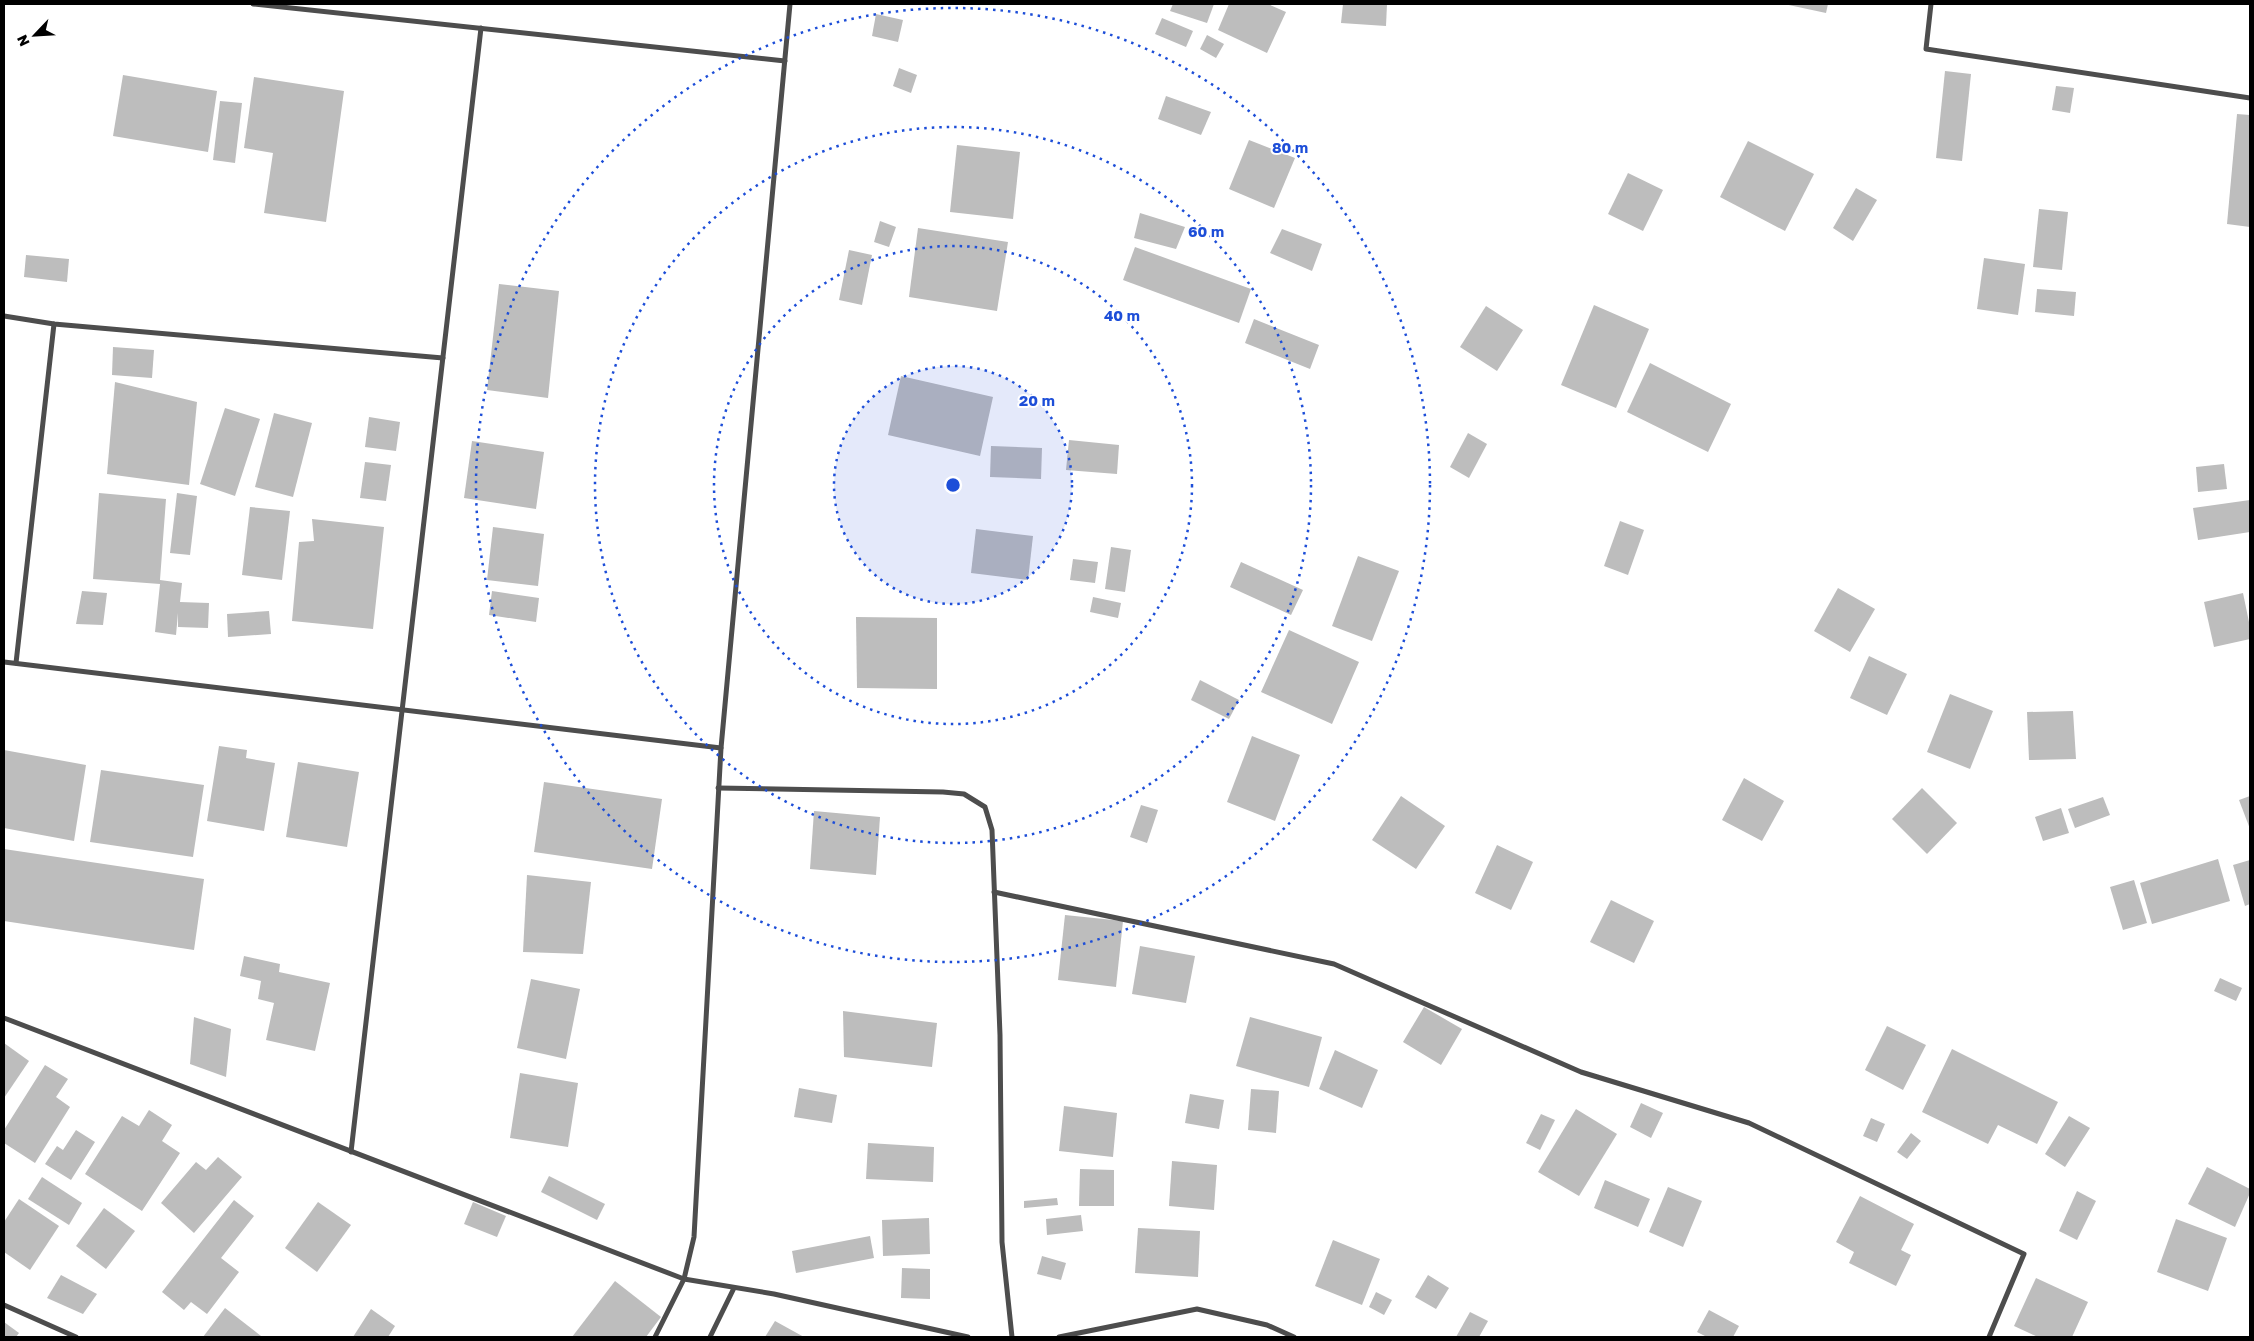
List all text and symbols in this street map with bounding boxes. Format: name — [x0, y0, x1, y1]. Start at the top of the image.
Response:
north arrow — [10, 10, 60, 60]
text: N — [13, 32, 33, 49]
text: 80 m — [1272, 138, 1308, 156]
text: 60 m — [1188, 222, 1224, 240]
text: 40 m — [1104, 306, 1140, 324]
text: 20 m — [1019, 391, 1055, 409]
centre of rings — [944, 476, 962, 494]

